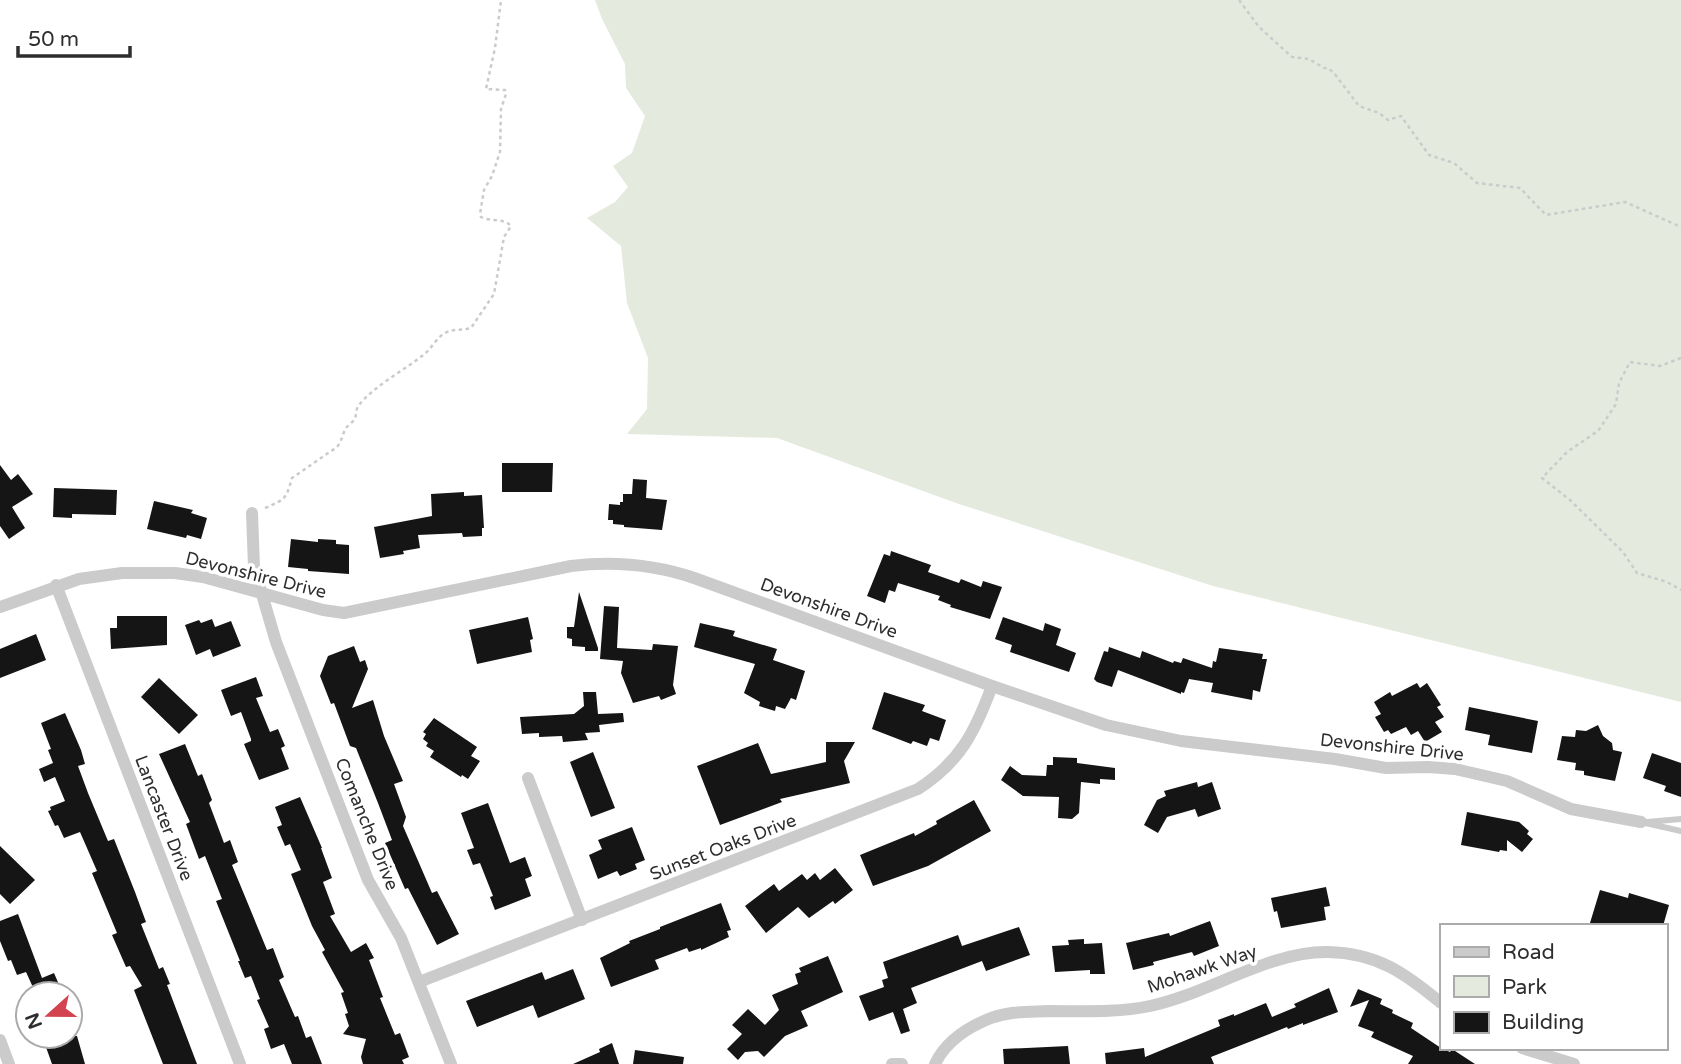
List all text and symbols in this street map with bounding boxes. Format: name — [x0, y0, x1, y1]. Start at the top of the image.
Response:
scale bar — [18, 14, 130, 58]
text: 50 m — [28, 27, 79, 52]
street label: Devonshire Drive — [183, 547, 329, 603]
street label: Devonshire Drive — [757, 573, 901, 643]
street label: Devonshire Drive — [1319, 729, 1465, 765]
street label: Lancaster Drive — [130, 752, 198, 884]
street label: Comanche Drive — [330, 755, 404, 893]
street label: Sunset Oaks Drive — [647, 809, 799, 885]
legend — [1440, 924, 1667, 1050]
street label: Mohawk Way — [1144, 940, 1260, 998]
text: Road — [1502, 940, 1555, 965]
text: Park — [1502, 975, 1547, 1000]
north arrow — [14, 980, 84, 1050]
text: N — [21, 1010, 47, 1032]
text: Building — [1502, 1010, 1584, 1035]

